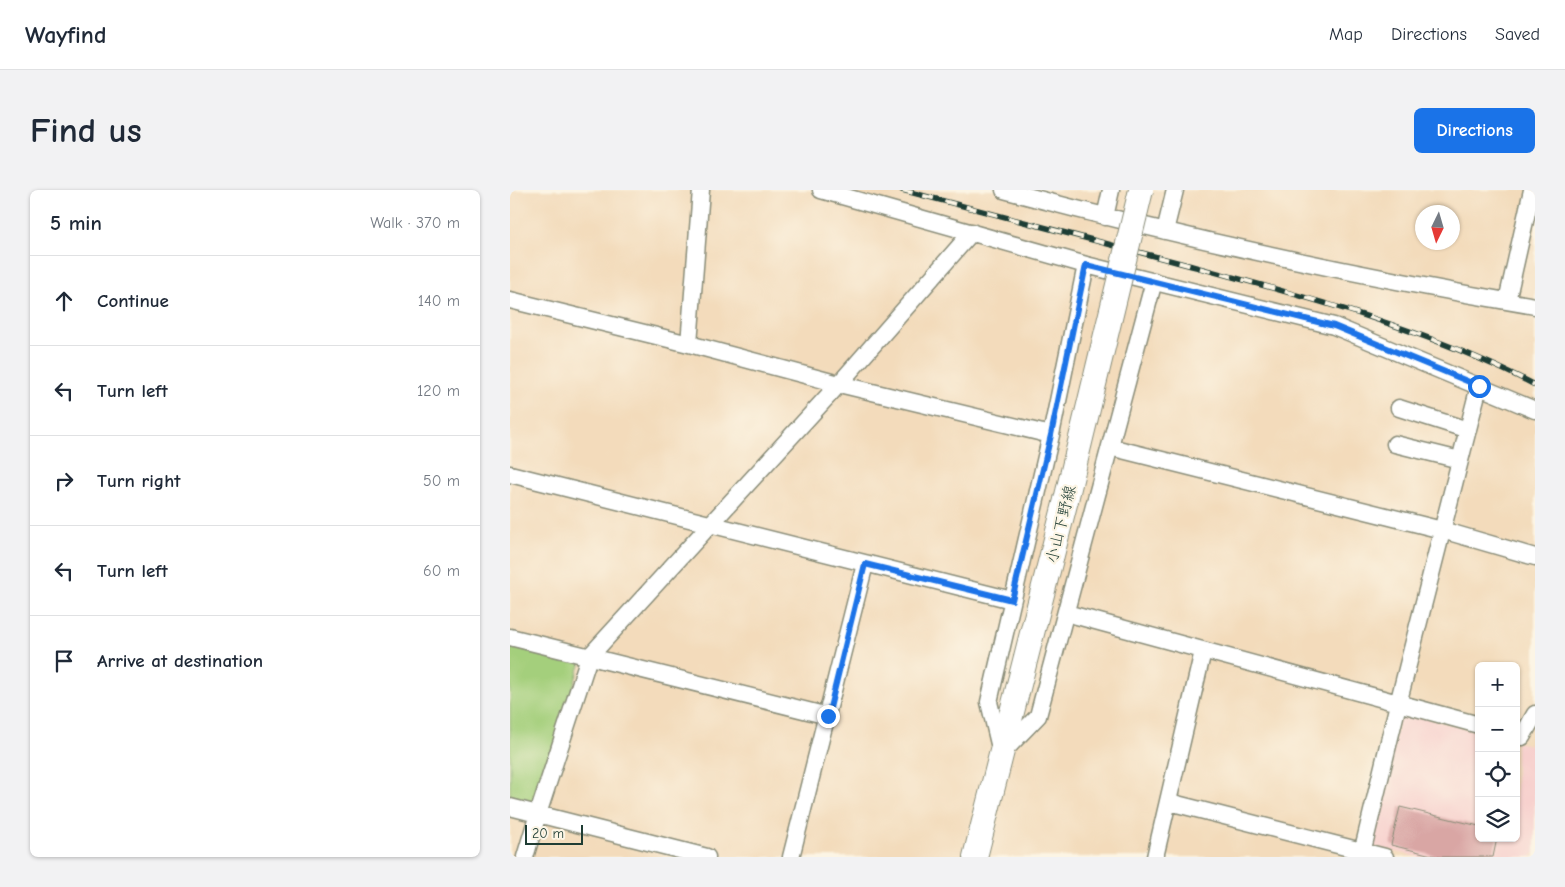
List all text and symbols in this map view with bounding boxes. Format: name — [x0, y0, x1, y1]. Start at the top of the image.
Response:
text: Wayfind — [25, 21, 106, 49]
text: Map — [1329, 24, 1363, 45]
text: Directions — [1391, 24, 1467, 45]
text: Saved — [1495, 24, 1540, 45]
button: Directions — [1414, 108, 1535, 153]
text: Find us — [30, 110, 142, 151]
north arrow — [1415, 205, 1460, 250]
text: 5 min — [50, 211, 102, 235]
text: Walk · 370 m — [370, 214, 460, 232]
icon: ahead — [50, 287, 78, 315]
text: Continue — [97, 290, 169, 312]
text: 140 m — [418, 292, 460, 310]
route start — [1468, 375, 1491, 398]
icon: left — [50, 377, 78, 405]
text: Turn left — [97, 380, 168, 402]
text: 120 m — [417, 382, 460, 400]
icon: right — [50, 467, 78, 495]
text: Turn right — [97, 470, 181, 492]
text: 50 m — [423, 472, 460, 490]
street label: 小山下野線 — [1043, 483, 1079, 565]
icon: left — [50, 557, 78, 585]
text: Turn left — [97, 560, 168, 582]
text: 60 m — [423, 562, 460, 580]
icon: arrive — [50, 647, 78, 675]
text: Arrive at destination — [97, 650, 263, 672]
map controls — [1475, 662, 1520, 842]
button: + — [1475, 662, 1520, 707]
route end — [817, 705, 840, 728]
button: − — [1475, 707, 1520, 752]
button: locate — [1475, 752, 1520, 797]
button: layers — [1475, 797, 1520, 842]
scale bar — [525, 822, 582, 845]
text: 20 m — [532, 825, 564, 842]

